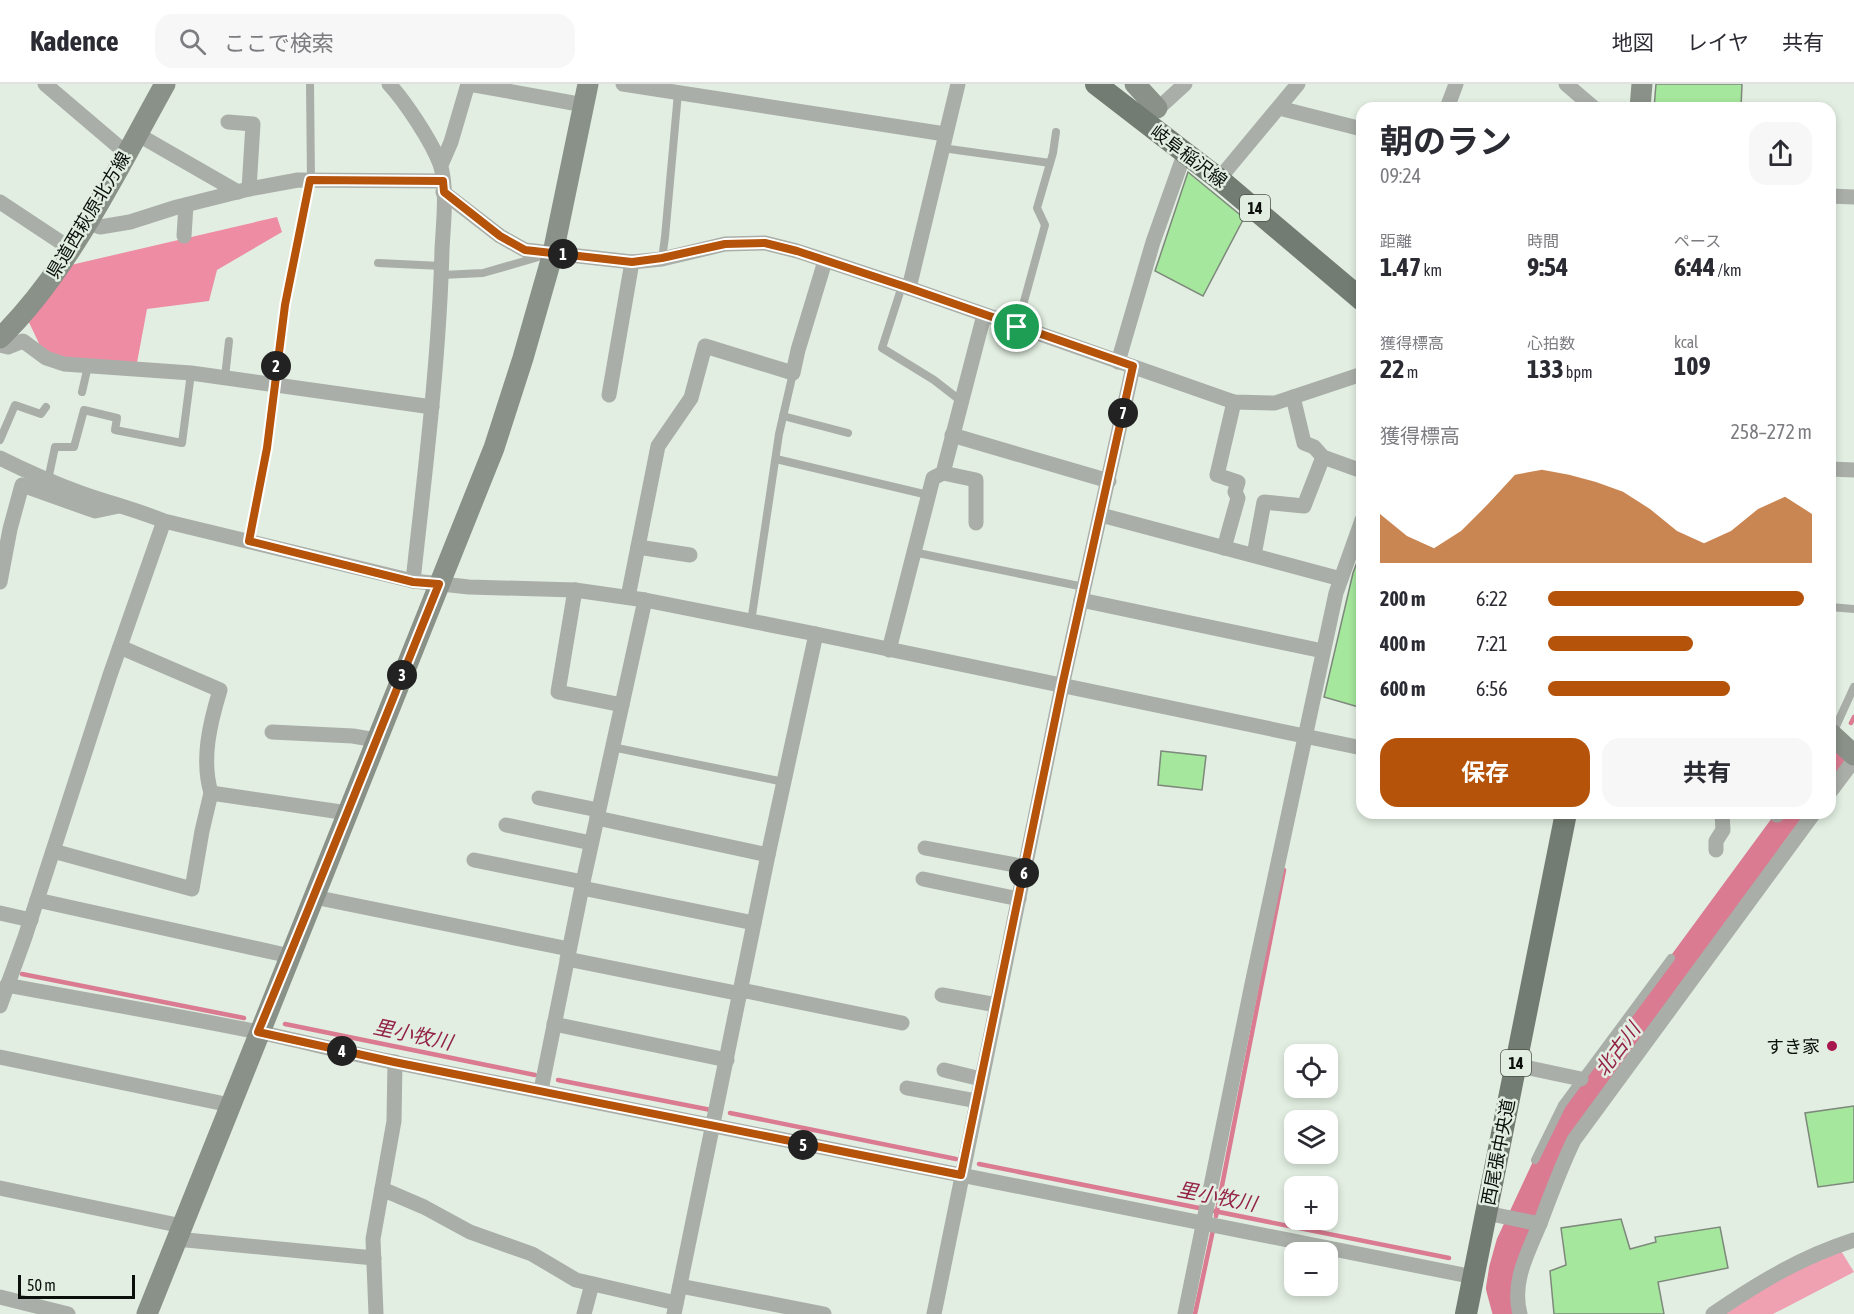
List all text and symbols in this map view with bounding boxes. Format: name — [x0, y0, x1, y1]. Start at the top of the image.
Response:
search box — [155, 14, 575, 68]
text: Kadence — [30, 25, 119, 57]
icon: search — [176, 25, 209, 58]
text: ここで検索 — [224, 30, 334, 56]
text: 地図 — [1612, 30, 1654, 54]
text: レイヤ — [1687, 30, 1749, 54]
text: 共有 — [1782, 30, 1824, 54]
street label: 岐阜稲沢線 — [1147, 121, 1231, 191]
text: 朝のラン — [1380, 122, 1512, 160]
button: share — [1749, 122, 1812, 185]
street label: 県道西萩原北方線 — [42, 148, 134, 282]
text: 09:24 — [1380, 164, 1421, 187]
road number: 14 — [1240, 195, 1270, 221]
text: 距離 — [1380, 232, 1412, 250]
text: 時間 — [1527, 232, 1559, 250]
text: ペース — [1674, 232, 1721, 250]
pin: 1 — [548, 239, 578, 269]
text: 1 — [559, 245, 567, 263]
text: 1.47 — [1380, 252, 1421, 282]
text: 9:54 — [1527, 252, 1568, 282]
text: 6:44 — [1674, 252, 1715, 282]
text: km — [1421, 261, 1442, 279]
text: /km — [1715, 261, 1741, 279]
pin — [991, 301, 1042, 352]
icon: arrive — [1000, 310, 1033, 343]
text: kcal — [1674, 333, 1698, 351]
text: 獲得標高 — [1380, 334, 1444, 352]
text: 心拍数 — [1527, 334, 1575, 352]
pin: 2 — [261, 351, 291, 381]
text: 109 — [1674, 351, 1711, 381]
text: 22 — [1380, 354, 1404, 384]
text: 133 — [1527, 354, 1564, 384]
text: 2 — [272, 357, 280, 375]
text: m — [1404, 363, 1418, 381]
text: bpm — [1564, 363, 1593, 381]
pin: 7 — [1108, 398, 1138, 428]
text: 7 — [1119, 404, 1127, 422]
text: 258–272 m — [1730, 420, 1812, 443]
text: 獲得標高 — [1380, 424, 1460, 447]
text: 200 m — [1380, 587, 1425, 610]
text: 6:22 — [1476, 587, 1508, 610]
text: 400 m — [1380, 632, 1425, 655]
text: 7:21 — [1476, 632, 1508, 655]
pin: 3 — [387, 660, 417, 690]
text: 3 — [398, 666, 406, 684]
text: 600 m — [1380, 677, 1425, 700]
text: 6:56 — [1476, 677, 1508, 700]
button: 保存 — [1380, 738, 1590, 807]
button: 共有 — [1602, 738, 1812, 807]
pin: 6 — [1009, 858, 1039, 888]
text: 6 — [1020, 864, 1028, 882]
water label: 里小牧川 — [371, 1014, 456, 1054]
water label: 北古川 — [1590, 1017, 1645, 1080]
pin: 4 — [327, 1036, 357, 1066]
place label: すき家 — [1766, 1036, 1820, 1057]
marker: すき家 — [1825, 1039, 1839, 1053]
text: 4 — [338, 1042, 346, 1060]
map controls — [1284, 1044, 1338, 1296]
button: locate — [1284, 1044, 1338, 1098]
road number: 14 — [1501, 1050, 1531, 1076]
street label: 西尾張中央道 — [1477, 1097, 1519, 1207]
button: layers — [1284, 1110, 1338, 1164]
pin: 5 — [788, 1130, 818, 1160]
text: 5 — [799, 1136, 807, 1154]
button: + — [1284, 1176, 1338, 1230]
water label: 里小牧川 — [1176, 1177, 1260, 1215]
button: − — [1284, 1242, 1338, 1296]
scale bar — [18, 1272, 135, 1300]
text: 50 m — [27, 1276, 56, 1294]

